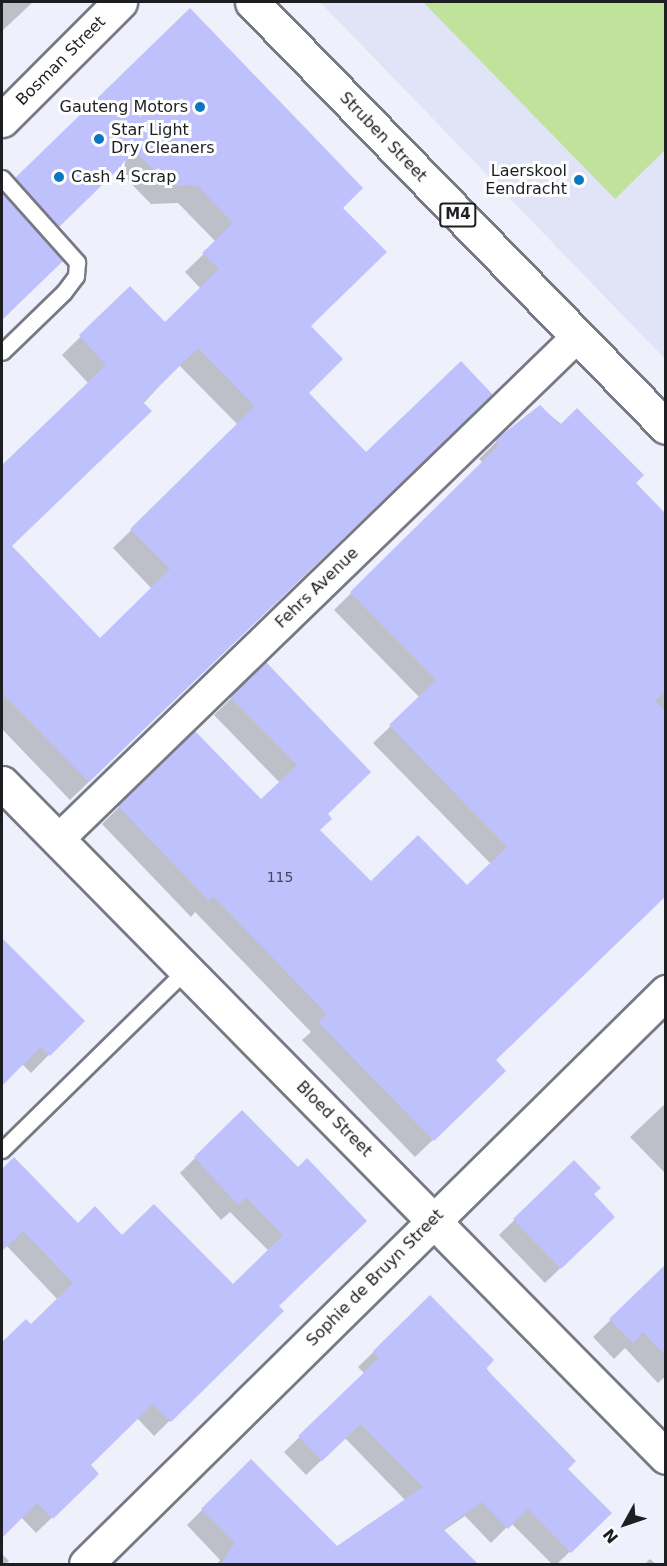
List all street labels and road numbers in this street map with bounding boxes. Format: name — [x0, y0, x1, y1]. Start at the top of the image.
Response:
street label: Bosman Street — [12, 12, 110, 110]
street label: Struben Street — [335, 88, 431, 186]
road number: M4 — [438, 203, 478, 227]
street label: Fehrs Avenue — [272, 544, 362, 632]
street label: Bloed Street — [292, 1077, 376, 1161]
street label: Sophie de Bruyn Street — [303, 1206, 447, 1350]

